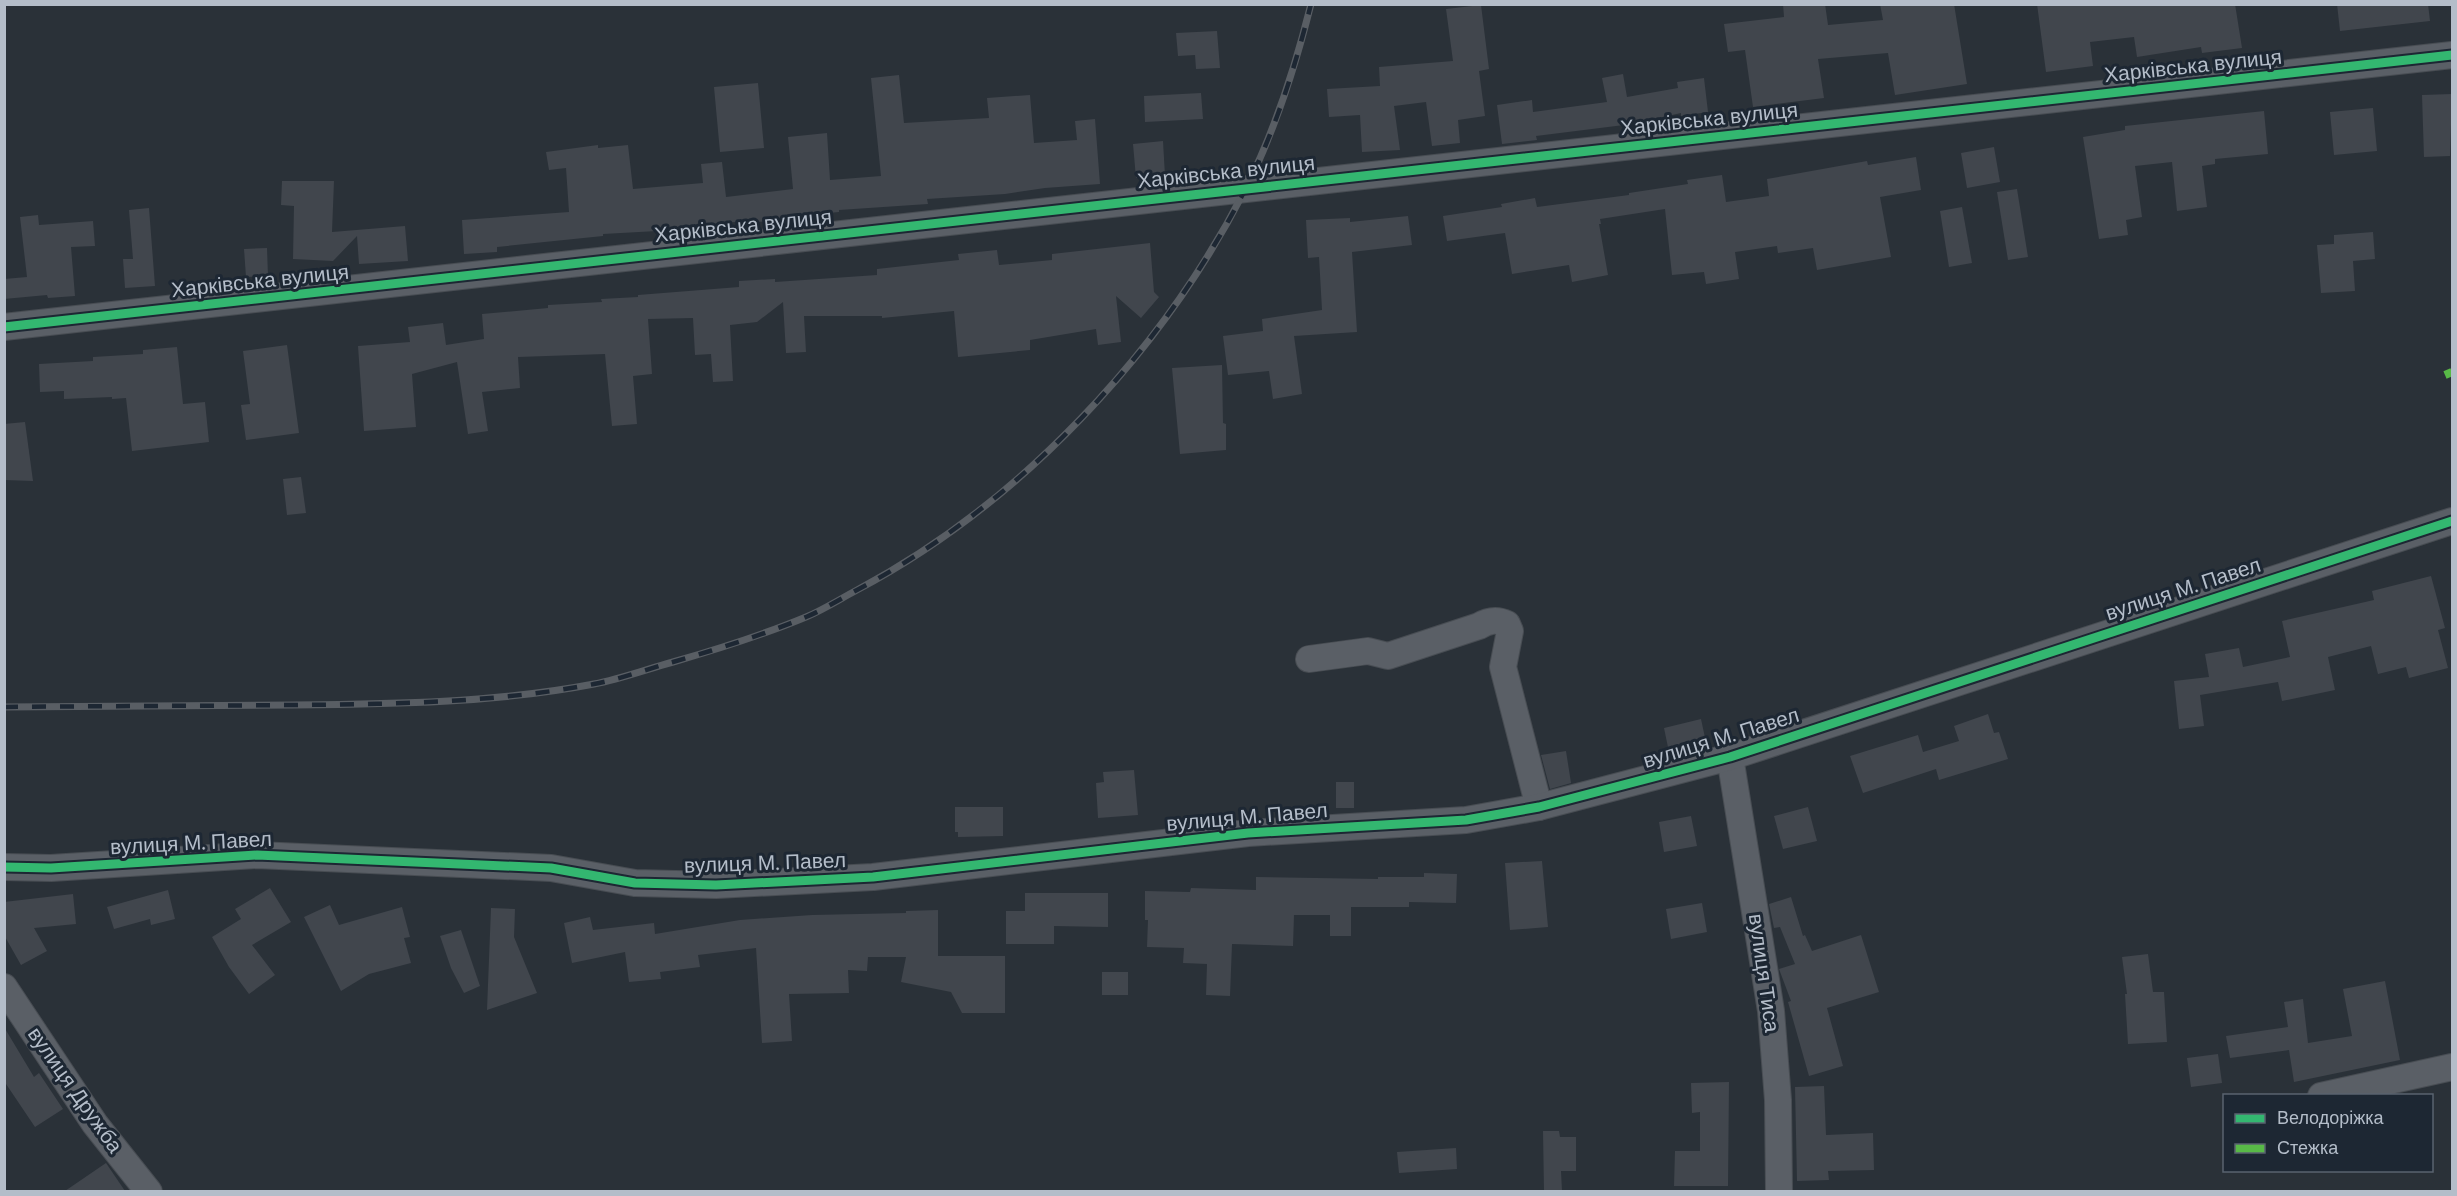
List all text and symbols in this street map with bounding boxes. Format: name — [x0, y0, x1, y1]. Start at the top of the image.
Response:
street label: Харківська вулиця — [2103, 43, 2283, 89]
street label: Харківська вулиця — [1619, 96, 1799, 142]
street label: Харківська вулиця — [1136, 149, 1316, 195]
street label: Харківська вулиця — [653, 203, 833, 249]
street label: Харківська вулиця — [170, 258, 350, 304]
street label: вулиця М. Павел — [2102, 551, 2264, 627]
street label: вулиця М. Павел — [1640, 701, 1802, 775]
street label: вулиця М. Павел — [1165, 796, 1329, 838]
street label: вулиця М. Павел — [109, 825, 273, 861]
street label: вулиця М. Павел — [684, 846, 846, 880]
street label: вулиця Тиса — [1742, 912, 1786, 1034]
street label: вулиця Дружба — [21, 1022, 129, 1159]
legend — [2223, 1094, 2433, 1172]
text: Велодоріжка — [2277, 1106, 2385, 1130]
text: Стежка — [2277, 1136, 2339, 1160]

